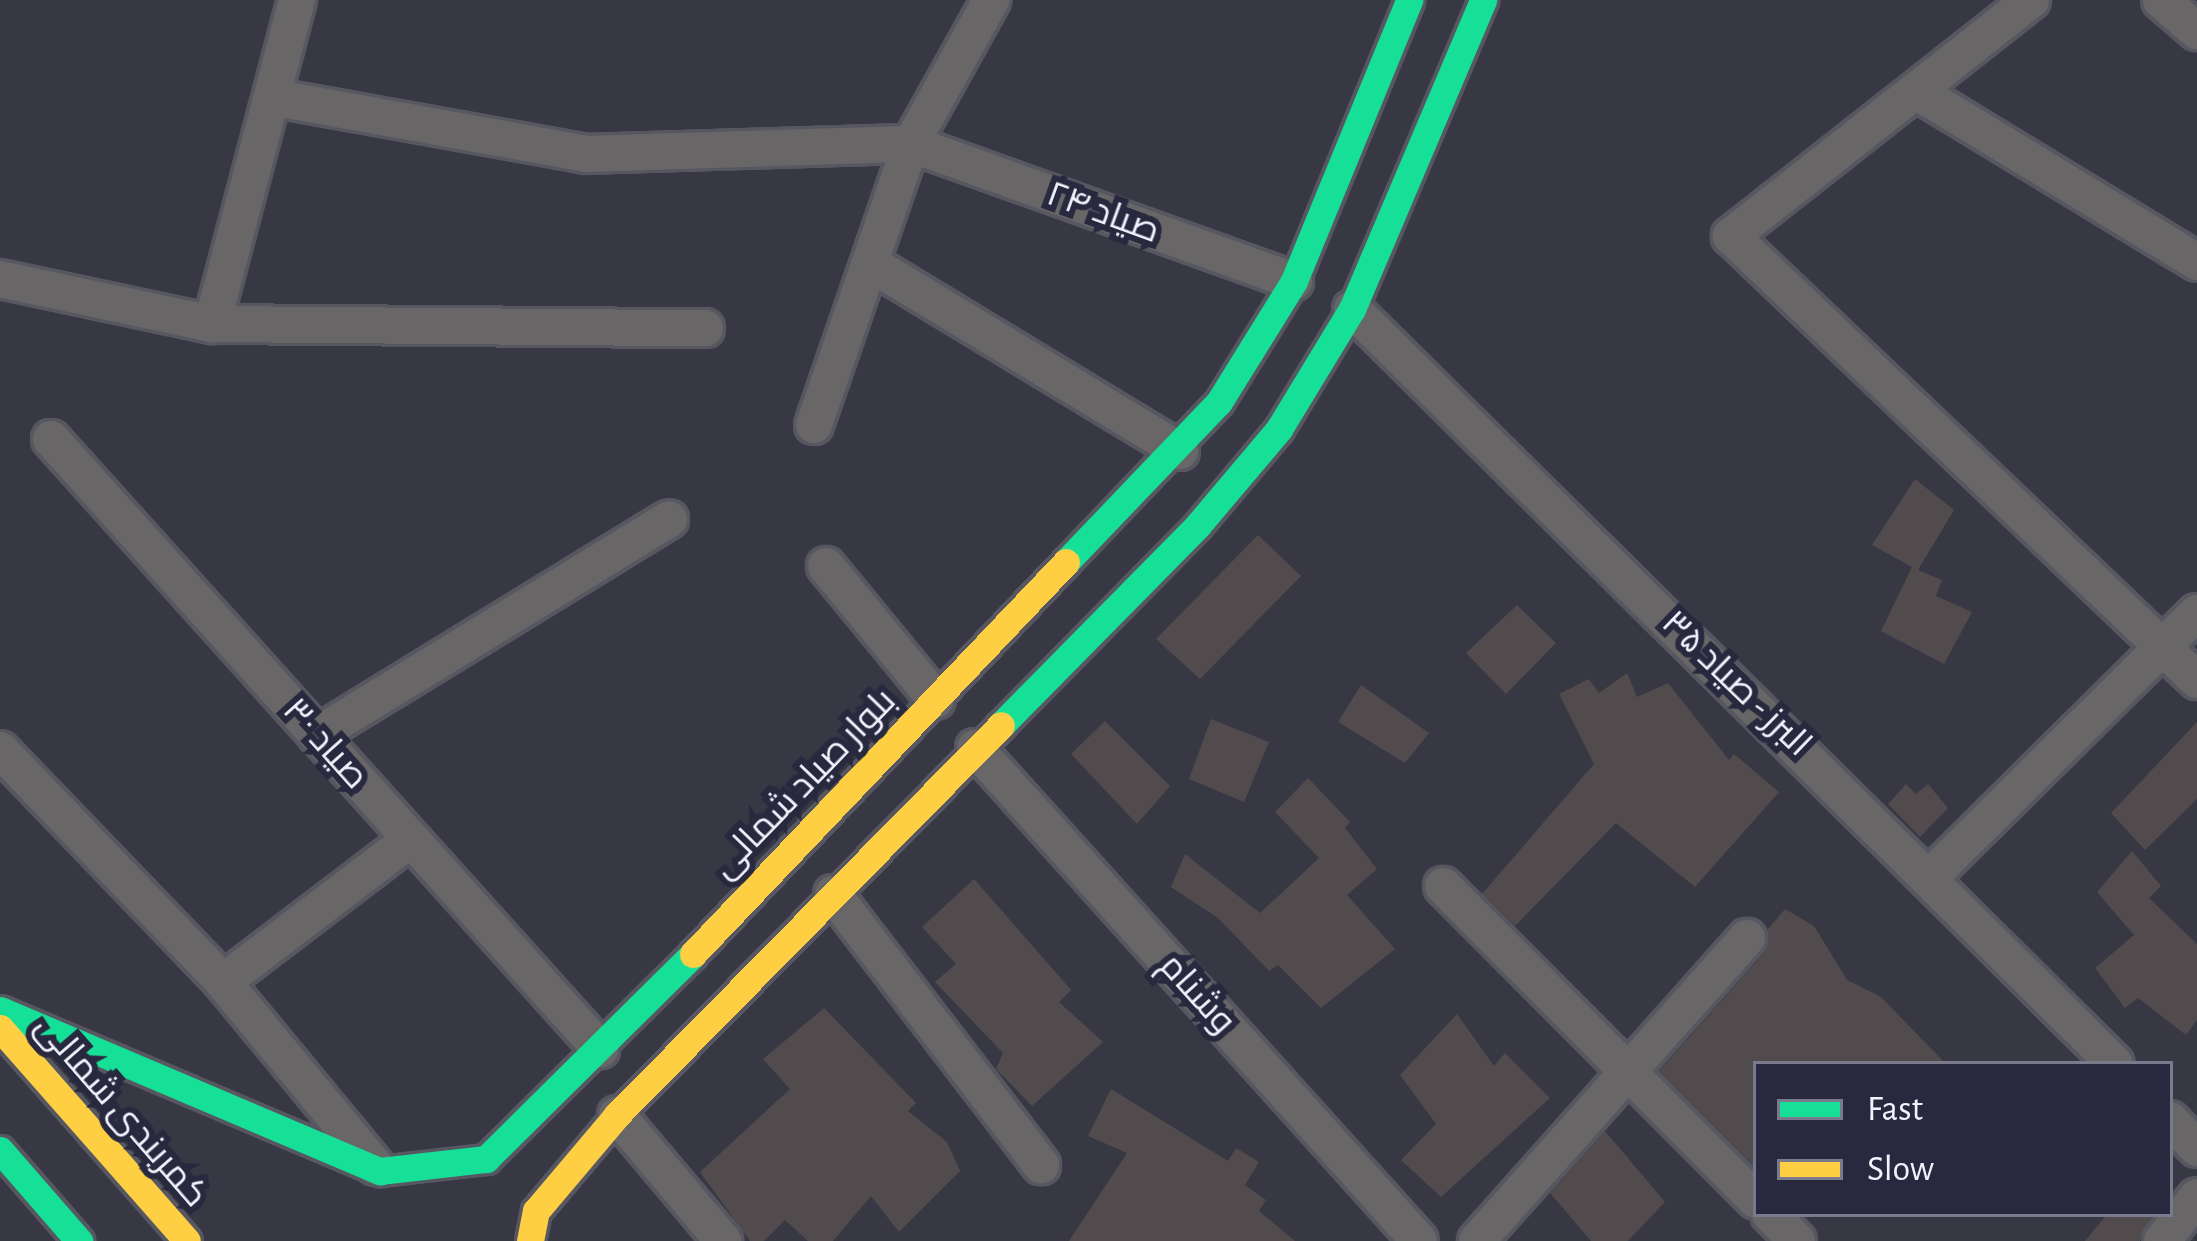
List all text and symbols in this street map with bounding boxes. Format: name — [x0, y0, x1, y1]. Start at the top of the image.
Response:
street label: صیاد ۲۴ — [1041, 173, 1165, 253]
street label: البرز - صیاد ۳۵ — [1652, 602, 1820, 766]
street label: بلوار صیاد شمالی — [703, 680, 905, 888]
street label: صیاد ۳۰ — [273, 690, 377, 798]
street label: وشنام — [1150, 945, 1244, 1043]
street label: کمربندی شمالی — [25, 1006, 217, 1216]
legend — [1753, 1061, 2173, 1217]
text: Fast — [1867, 1091, 1923, 1127]
text: Slow — [1867, 1151, 1934, 1187]

